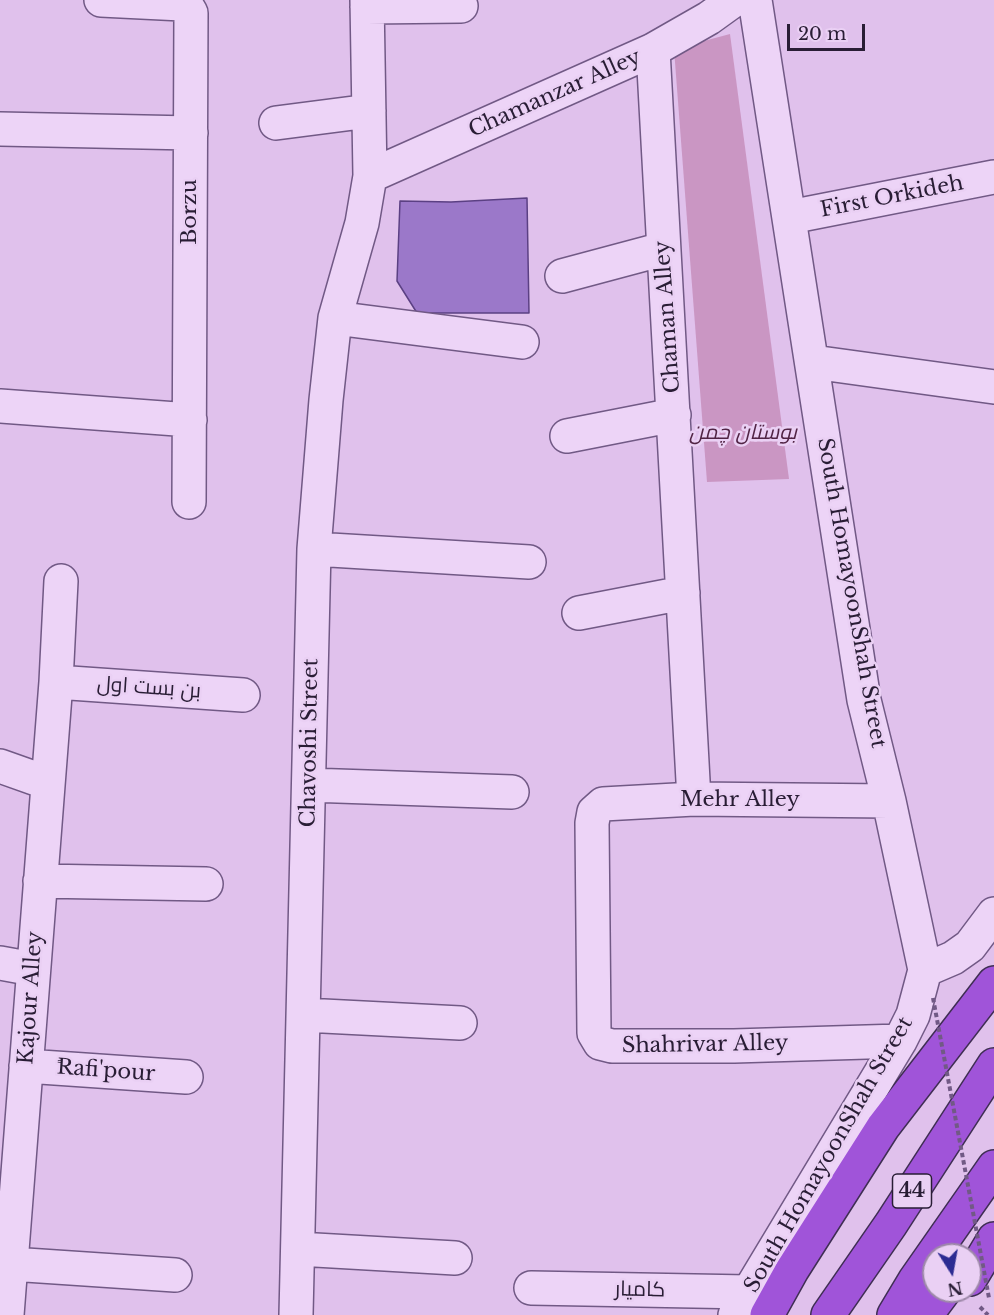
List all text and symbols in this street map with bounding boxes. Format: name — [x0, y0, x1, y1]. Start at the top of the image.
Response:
scale bar — [790, 12, 868, 50]
text: 20 m — [798, 23, 846, 45]
street label: Chamanzar Alley — [465, 45, 645, 143]
street label: First Orkideh — [818, 171, 966, 223]
street label: Borzu — [177, 179, 203, 245]
street label: Chaman Alley — [650, 240, 686, 394]
park label: بوستان چمن — [689, 420, 797, 446]
street label: South HomayoonShah Street — [811, 436, 891, 750]
street label: Chavoshi Street — [296, 658, 324, 828]
street label: بن بست اول — [96, 672, 202, 704]
street label: Mehr Alley — [680, 787, 800, 813]
street label: Kajour Alley — [14, 931, 48, 1065]
street label: South HomayoonShah Street — [740, 1013, 918, 1297]
street label: Shahrivar Alley — [622, 1031, 788, 1059]
street label: ًRafi'pour — [56, 1055, 156, 1087]
road number: 44 — [892, 1174, 932, 1208]
north arrow — [922, 1243, 982, 1303]
street label: کامیار — [614, 1277, 666, 1303]
text: N — [946, 1277, 964, 1300]

